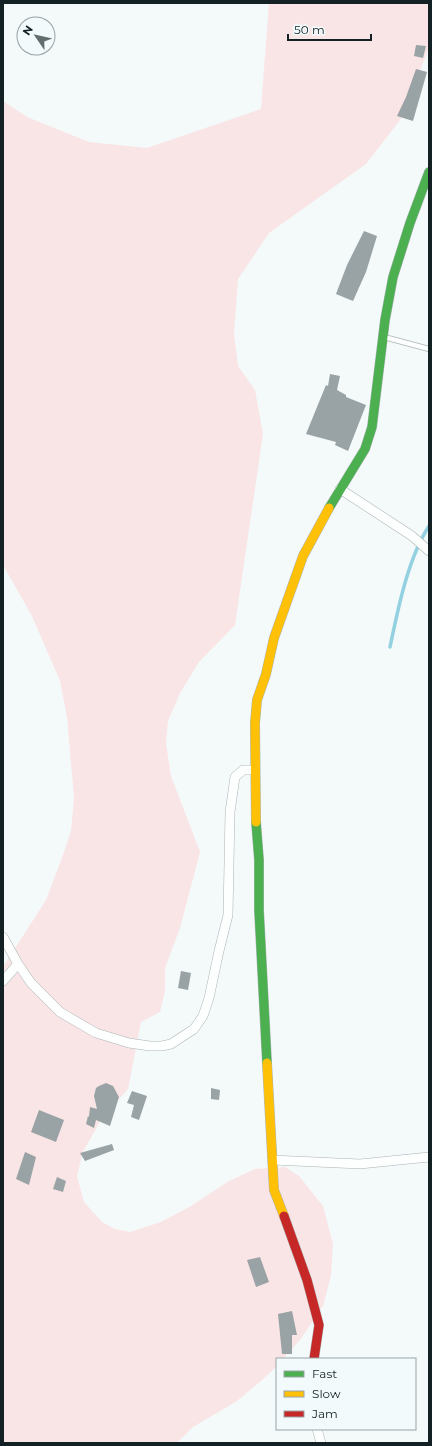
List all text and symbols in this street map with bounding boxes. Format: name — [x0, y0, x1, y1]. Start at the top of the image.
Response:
north arrow — [16, 16, 56, 56]
scale bar — [288, 16, 371, 42]
text: 50 m — [294, 22, 325, 37]
text: N — [19, 23, 36, 38]
legend — [276, 1358, 416, 1430]
text: Fast — [312, 1366, 337, 1381]
text: Slow — [312, 1386, 341, 1401]
text: Jam — [311, 1406, 338, 1421]

